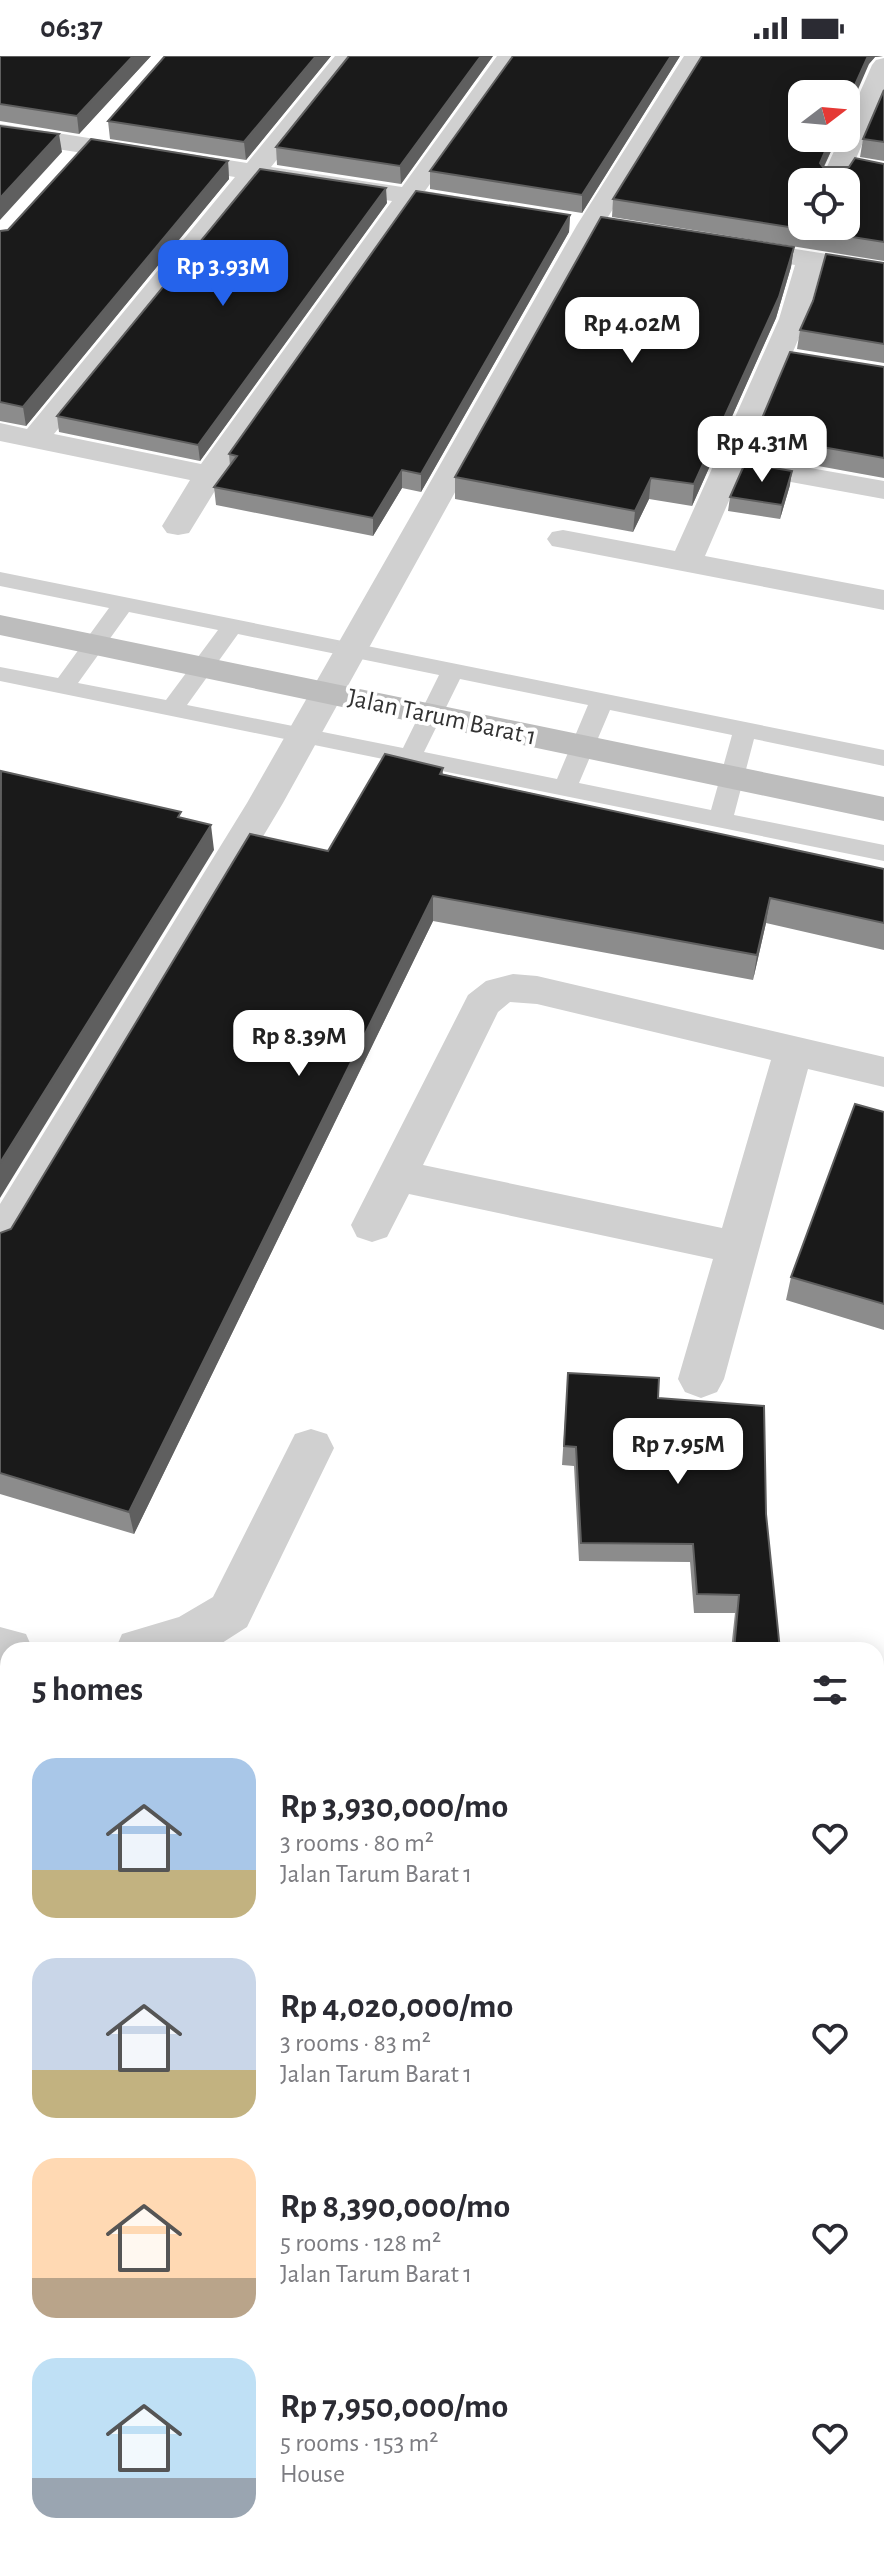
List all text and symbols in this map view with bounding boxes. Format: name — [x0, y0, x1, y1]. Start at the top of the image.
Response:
text: 06:37 — [40, 13, 103, 43]
north arrow — [788, 80, 860, 152]
map controls — [788, 80, 860, 240]
button: locate — [788, 168, 860, 240]
pin: Rp 3.93M — [140, 240, 306, 308]
text: Rp 3.93M — [176, 253, 270, 279]
pin: Rp 4.02M — [549, 297, 715, 365]
text: Rp 4.02M — [583, 310, 681, 336]
pin: Rp 4.31M — [679, 416, 845, 484]
text: Rp 4.31M — [716, 429, 808, 455]
street label: Jalan Tarum Barat 1 — [345, 684, 539, 750]
pin: Rp 8.39M — [216, 1010, 382, 1078]
text: Rp 8.39M — [251, 1023, 347, 1049]
pin: Rp 7.95M — [595, 1418, 761, 1486]
text: Rp 7.95M — [631, 1431, 725, 1457]
icon: filters — [808, 1668, 852, 1712]
text: 5 homes — [32, 1673, 143, 1707]
icon: home — [96, 1790, 192, 1886]
text: Rp 3,930,000/mo — [280, 1790, 508, 1824]
icon: heart — [808, 1816, 852, 1860]
text: 3 rooms · 80 m² — [280, 1830, 434, 1856]
text: Jalan Tarum Barat 1 — [280, 1861, 472, 1887]
icon: home — [96, 1990, 192, 2086]
text: Rp 4,020,000/mo — [280, 1990, 513, 2024]
icon: heart — [808, 2016, 852, 2060]
text: 3 rooms · 83 m² — [280, 2030, 431, 2056]
text: Jalan Tarum Barat 1 — [280, 2061, 472, 2087]
icon: home — [96, 2190, 192, 2286]
text: Rp 8,390,000/mo — [280, 2190, 510, 2224]
icon: heart — [808, 2216, 852, 2260]
text: 5 rooms · 128 m² — [280, 2230, 441, 2256]
text: Jalan Tarum Barat 1 — [280, 2261, 472, 2287]
icon: home — [96, 2390, 192, 2486]
text: Rp 7,950,000/mo — [280, 2390, 508, 2424]
icon: heart — [808, 2416, 852, 2460]
text: 5 rooms · 153 m² — [280, 2430, 438, 2456]
text: House — [280, 2461, 345, 2487]

